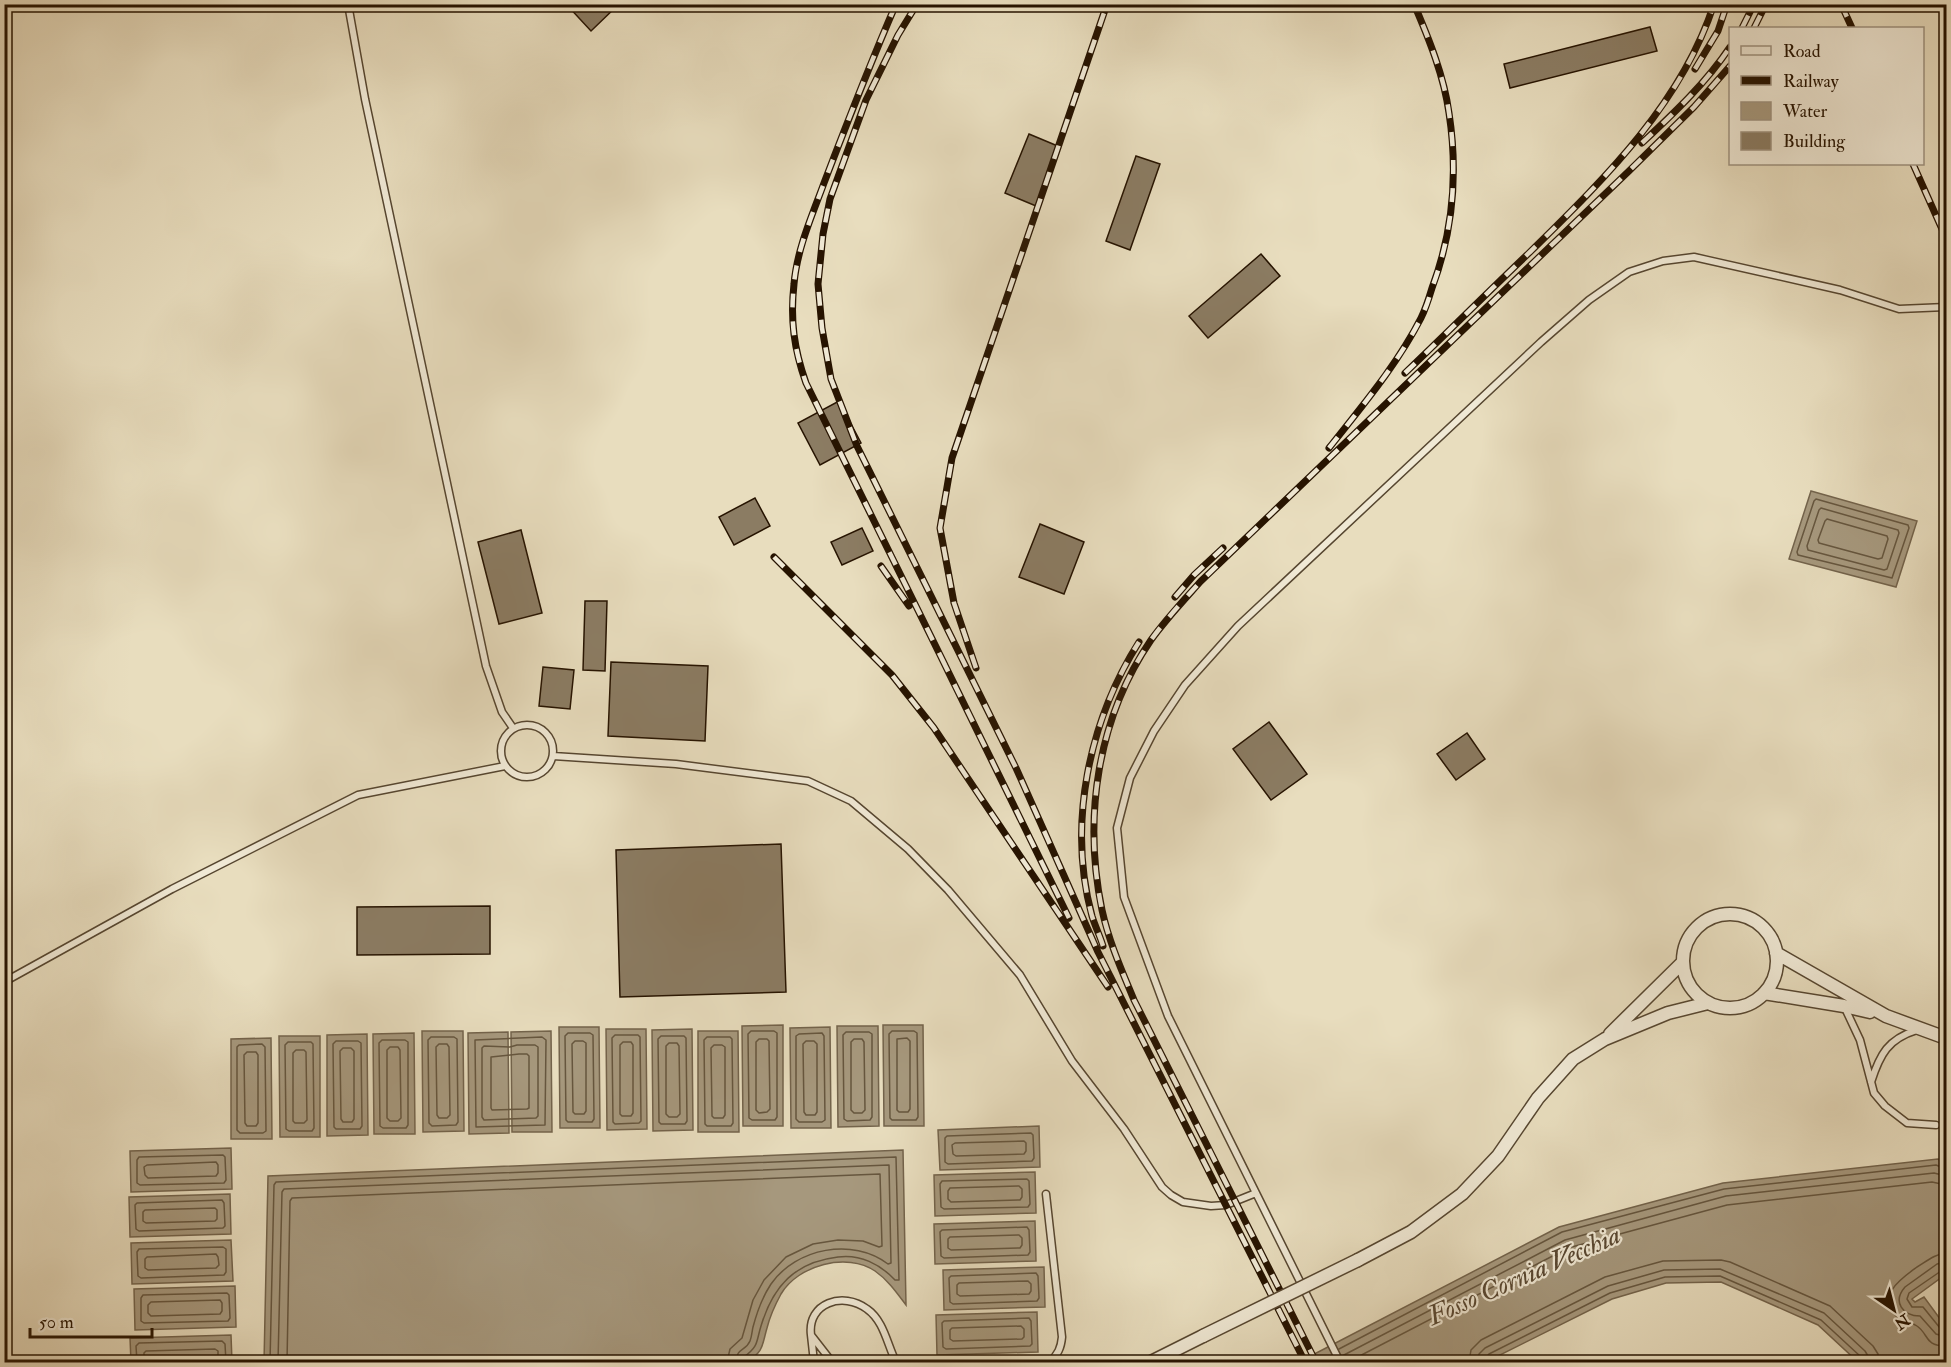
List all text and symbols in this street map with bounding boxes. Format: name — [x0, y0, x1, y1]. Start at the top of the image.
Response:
legend — [1729, 27, 1924, 165]
text: Road — [1783, 40, 1821, 63]
text: Railway — [1783, 70, 1840, 93]
text: Water — [1782, 100, 1827, 123]
text: Building — [1783, 130, 1846, 153]
water label: Fosso Cornia Vecchia — [1421, 1218, 1626, 1334]
north arrow — [1864, 1280, 1924, 1340]
scale bar — [30, 1301, 152, 1339]
text: N — [1890, 1309, 1914, 1334]
text: 50 m — [39, 1311, 74, 1334]

